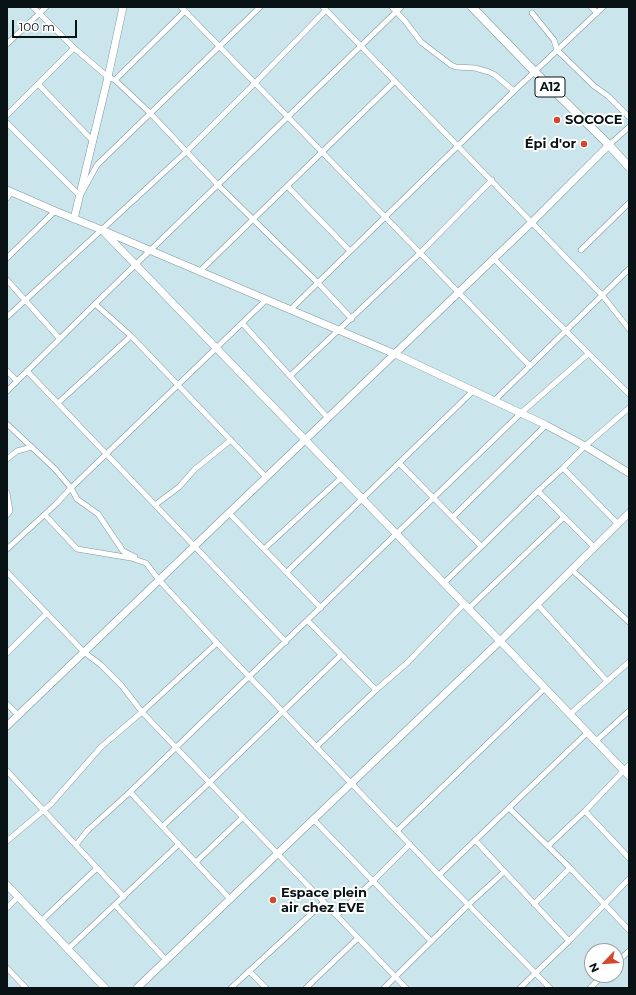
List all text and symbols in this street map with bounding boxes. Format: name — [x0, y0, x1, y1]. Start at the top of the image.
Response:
scale bar — [14, 12, 79, 38]
text: 100 m — [19, 19, 55, 34]
road number: A12 — [535, 77, 565, 97]
place label: SOCOCE — [565, 112, 622, 128]
marker: SOCOCE — [552, 115, 562, 125]
place label: Épi d'or — [525, 136, 576, 152]
marker: Épi d'or — [579, 139, 589, 149]
place label: Espace plein air chez EVE — [281, 885, 367, 916]
marker: Espace plein air chez EVE — [268, 895, 278, 905]
north arrow — [584, 943, 624, 983]
text: N — [586, 961, 602, 975]

